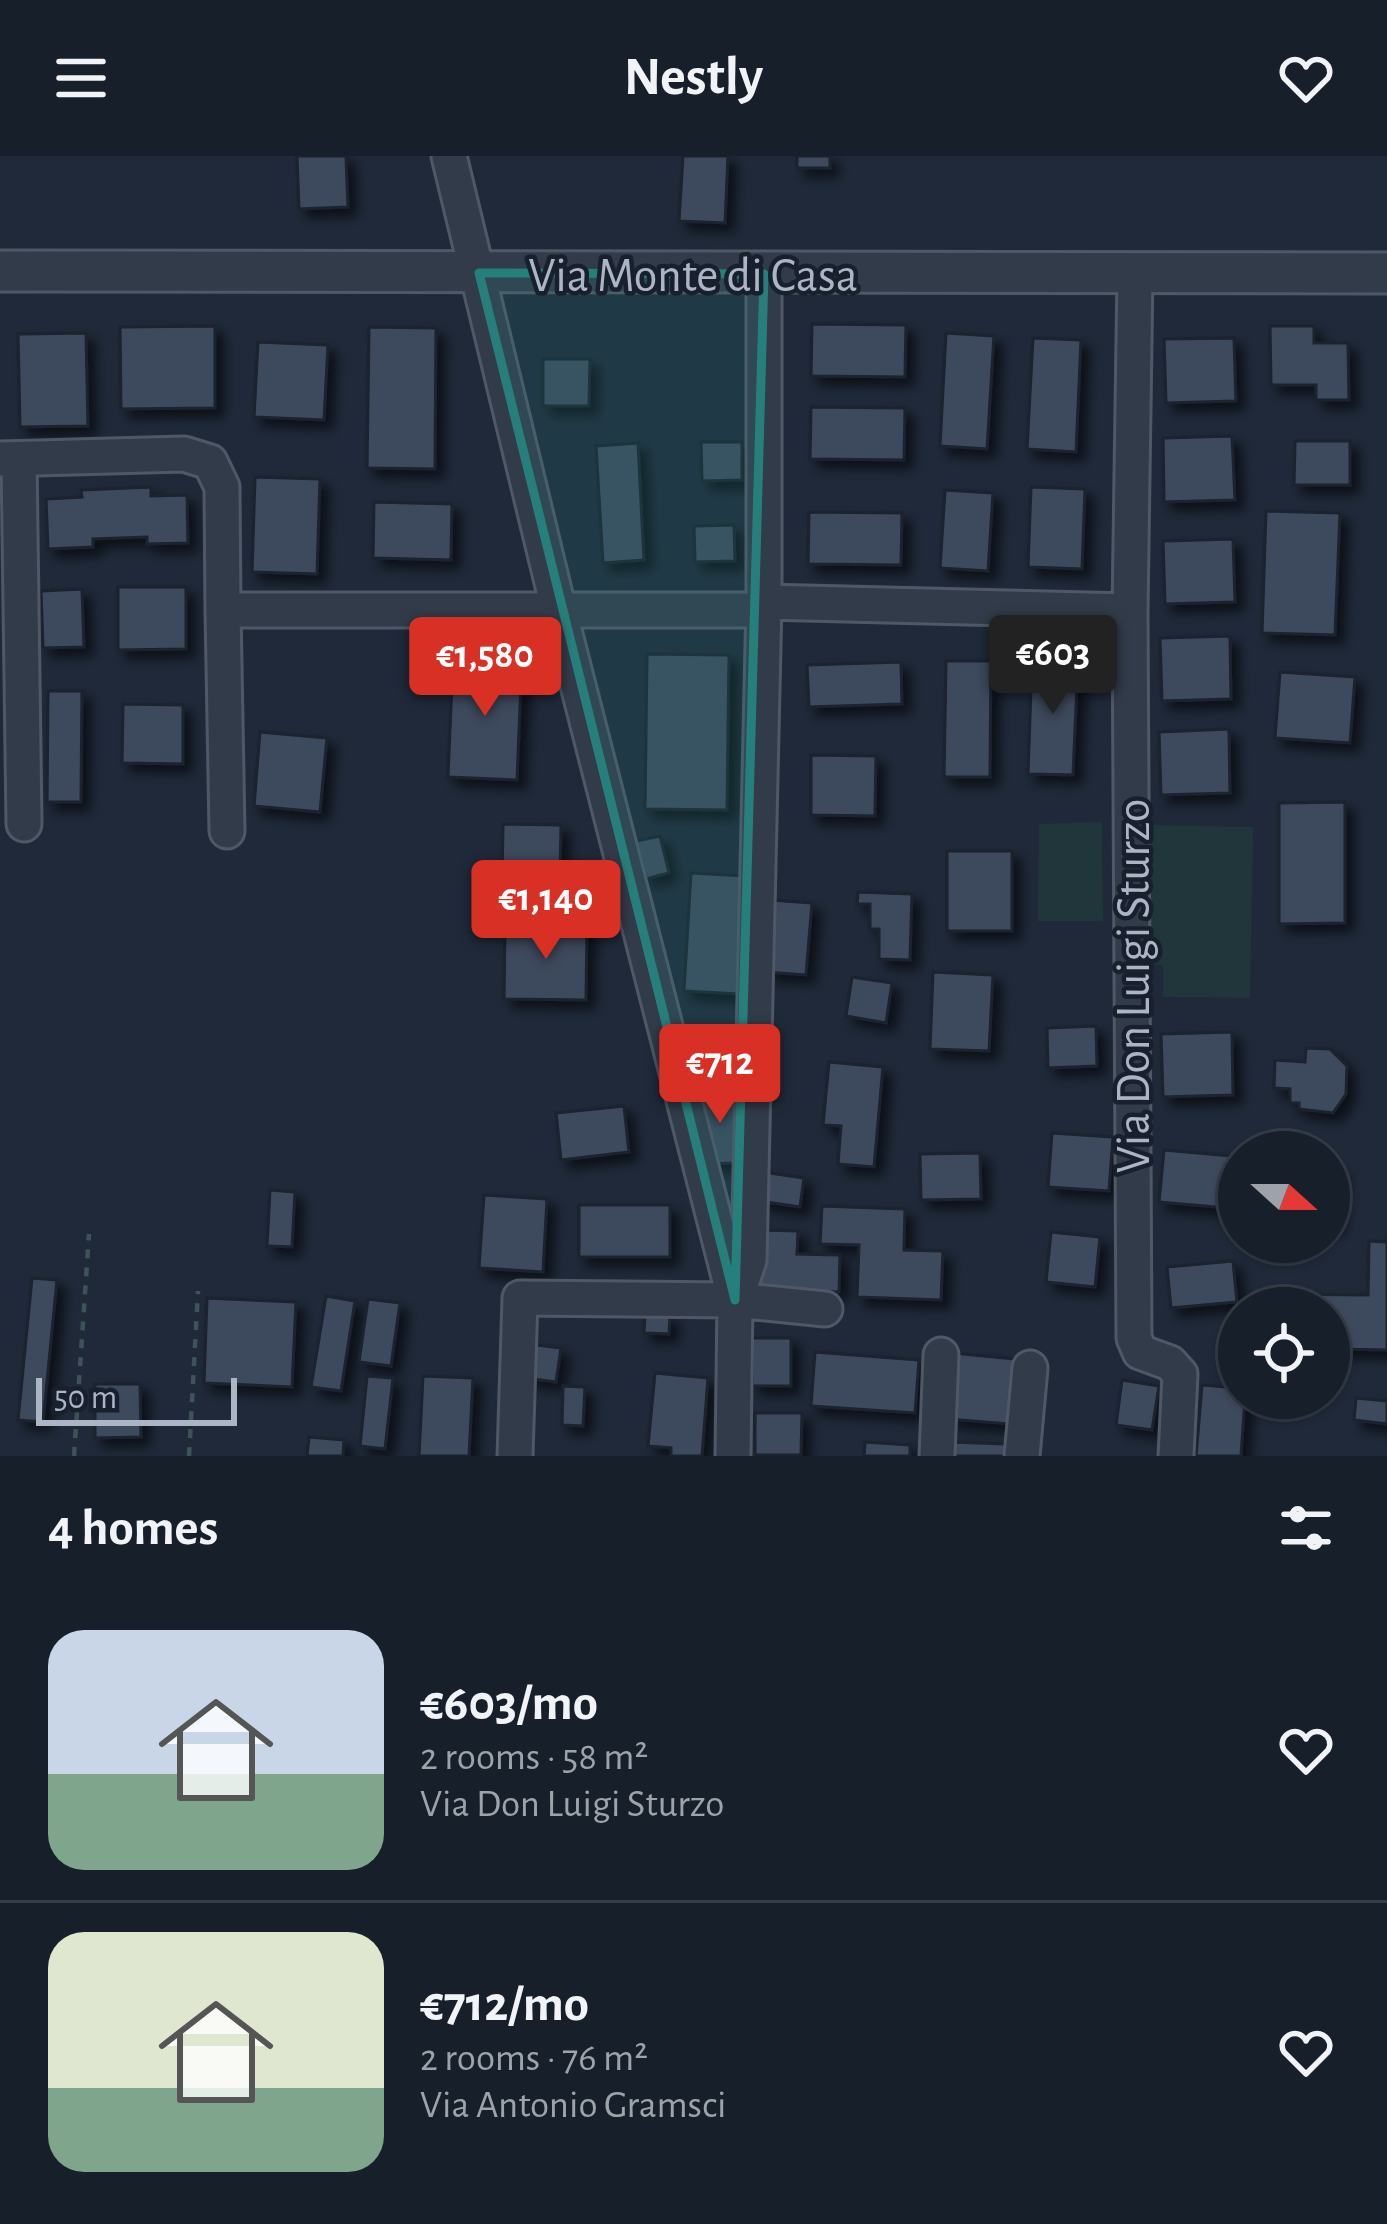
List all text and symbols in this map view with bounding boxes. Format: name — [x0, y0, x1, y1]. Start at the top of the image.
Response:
icon: menu — [48, 45, 114, 111]
icon: heart — [1273, 45, 1339, 111]
text: Nestly — [624, 51, 763, 105]
street label: Via Monte di Casa — [528, 253, 858, 301]
pin: €603 — [982, 615, 1124, 717]
pin: €1,580 — [387, 617, 583, 719]
text: €603 — [1016, 634, 1090, 673]
text: €1,580 — [436, 636, 534, 675]
street label: Via Don Luigi Sturzo — [1111, 799, 1159, 1173]
pin: €1,140 — [448, 860, 644, 962]
text: €1,140 — [498, 879, 594, 918]
pin: €712 — [649, 1024, 791, 1126]
text: €712 — [686, 1043, 754, 1082]
north arrow — [1218, 1131, 1350, 1263]
map controls — [1218, 1131, 1350, 1419]
button: locate — [1218, 1287, 1350, 1419]
scale bar — [36, 1372, 237, 1425]
text: 50 m — [54, 1382, 117, 1415]
icon: filters — [1273, 1495, 1339, 1561]
text: 4 homes — [48, 1503, 218, 1554]
icon: home — [144, 1678, 288, 1822]
text: €603/mo — [420, 1678, 598, 1729]
icon: heart — [1273, 1717, 1339, 1783]
text: 2 rooms · 58 m² — [420, 1738, 648, 1777]
text: Via Don Luigi Sturzo — [420, 1785, 724, 1824]
text: €712/mo — [420, 1979, 589, 2030]
icon: home — [144, 1980, 288, 2124]
icon: heart — [1273, 2019, 1339, 2085]
text: 2 rooms · 76 m² — [420, 2039, 648, 2078]
text: Via Antonio Gramsci — [420, 2086, 727, 2125]

